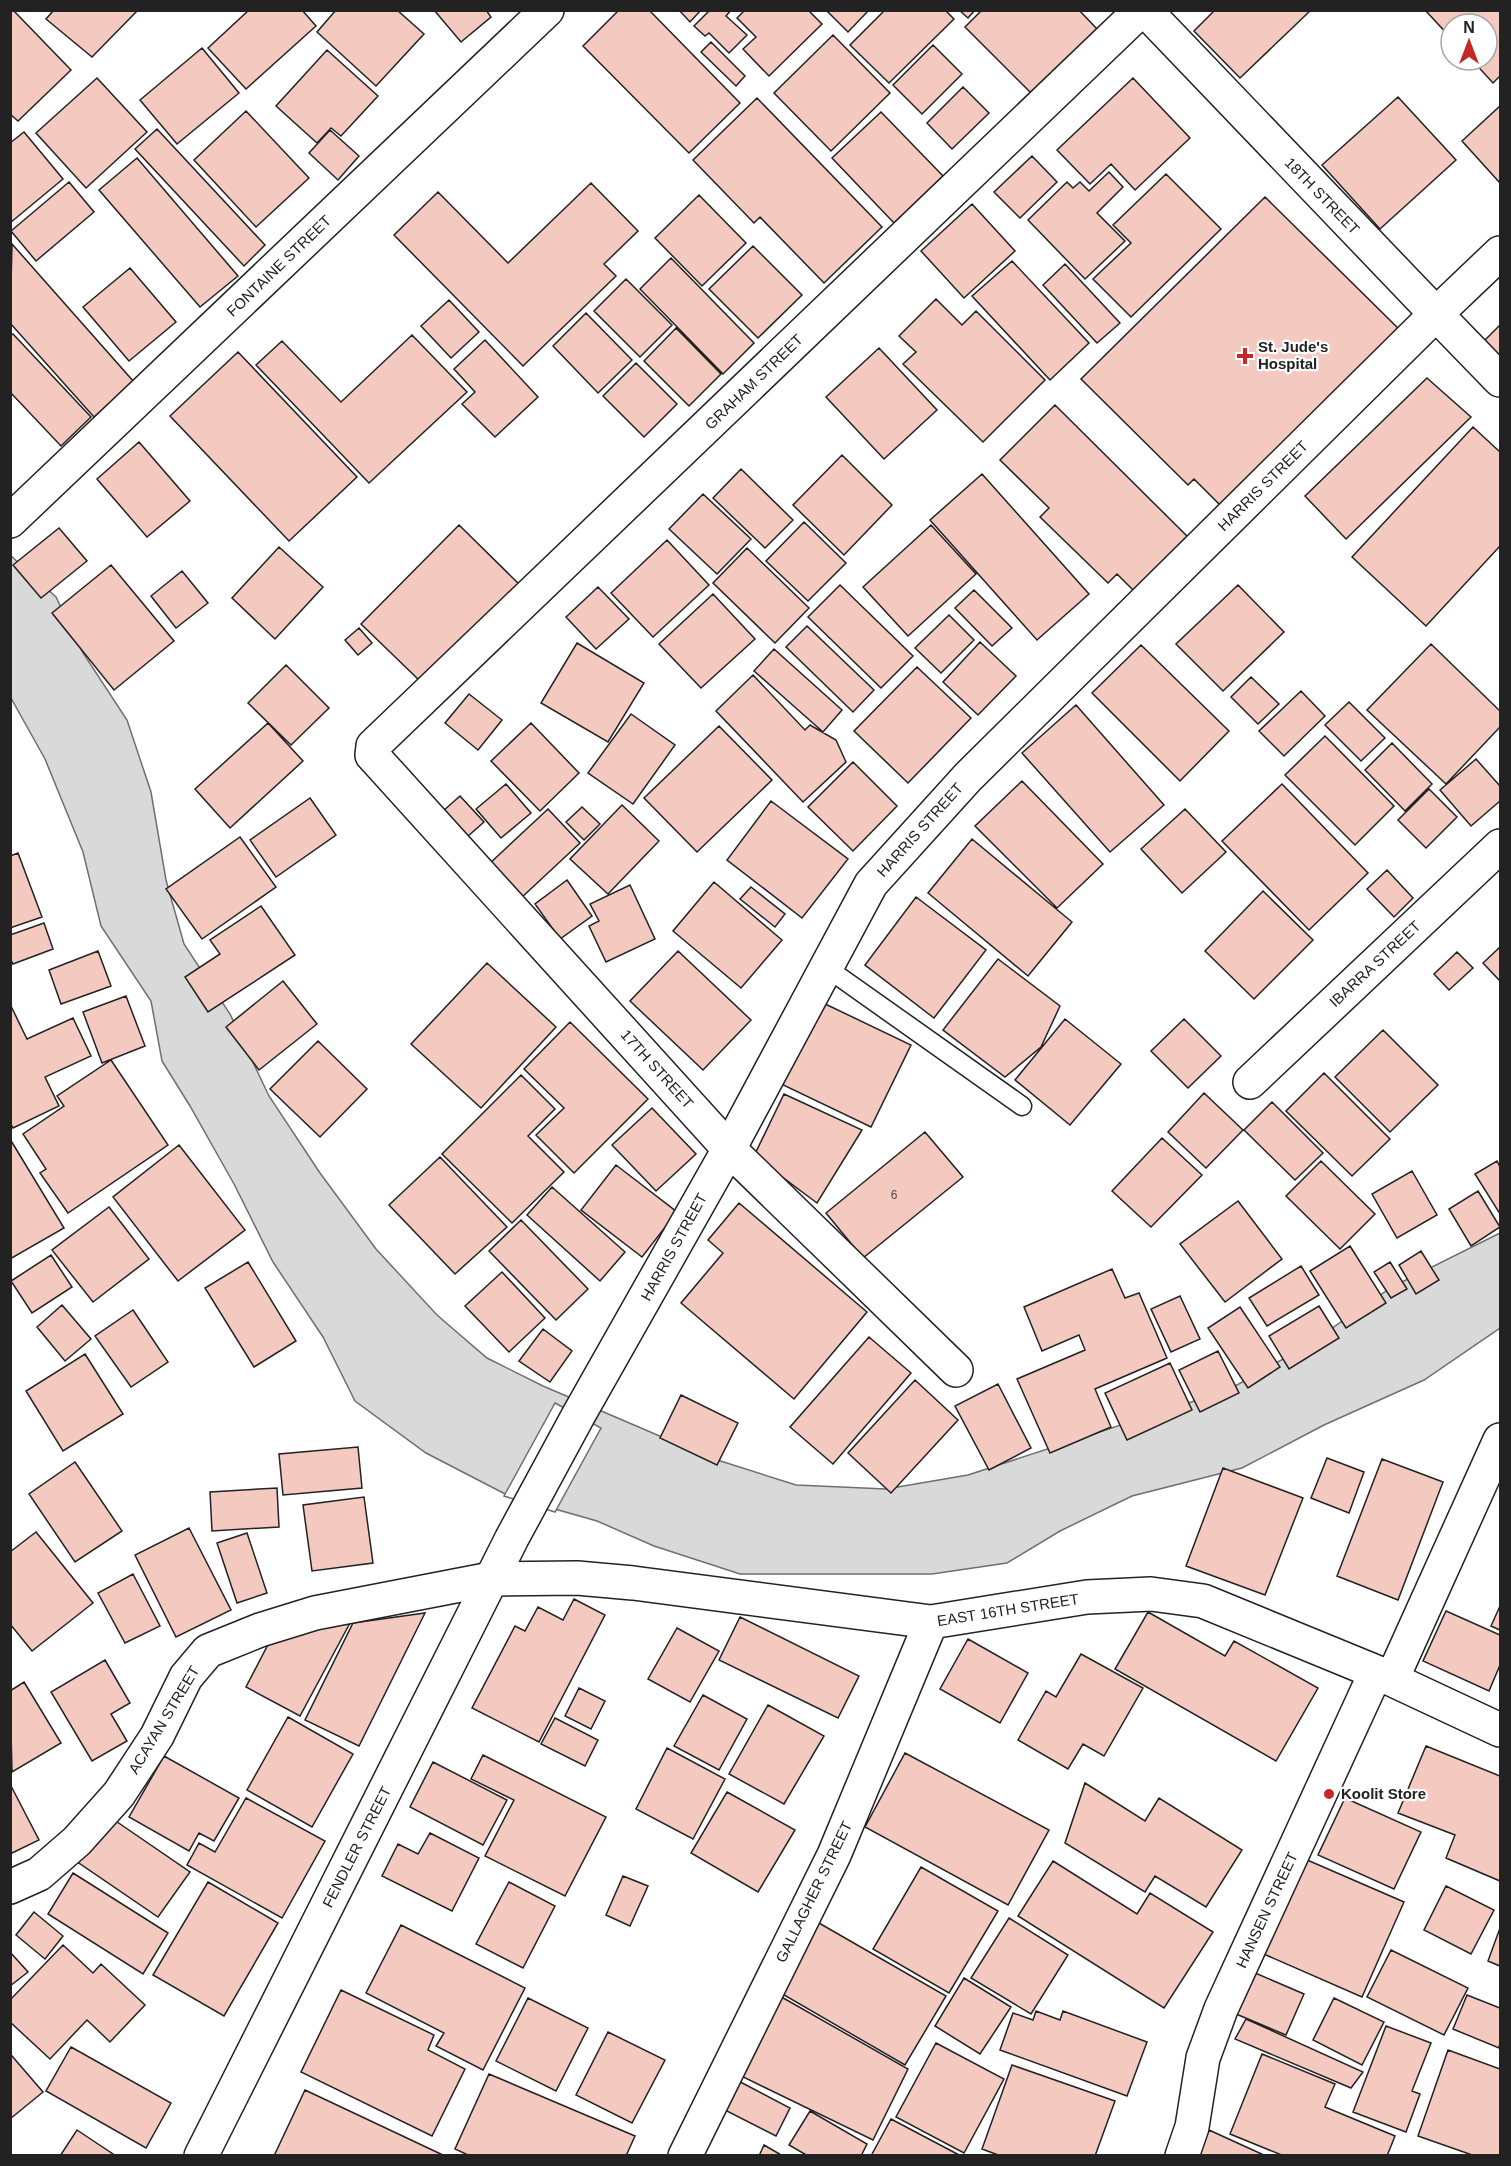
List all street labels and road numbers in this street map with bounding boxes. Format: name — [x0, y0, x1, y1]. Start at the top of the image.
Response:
street label: 18TH STREET — [1282, 154, 1363, 238]
street label: FONTAINE STREET — [223, 212, 334, 320]
street label: GRAHAM STREET — [701, 331, 806, 433]
street label: HARRIS STREET — [1214, 437, 1311, 534]
street label: HARRIS STREET — [873, 779, 966, 880]
street label: IBARRA STREET — [1326, 917, 1424, 1010]
street label: 17TH STREET — [618, 1026, 697, 1112]
street label: HARRIS STREET — [637, 1190, 710, 1303]
street label: EAST 16TH STREET — [936, 1590, 1080, 1629]
street label: ACAYAN STREET — [125, 1663, 202, 1777]
street label: FENDLER STREET — [319, 1784, 394, 1910]
street label: GALLAGHER STREET — [772, 1818, 855, 1965]
street label: HANSEN STREET — [1232, 1849, 1301, 1970]

